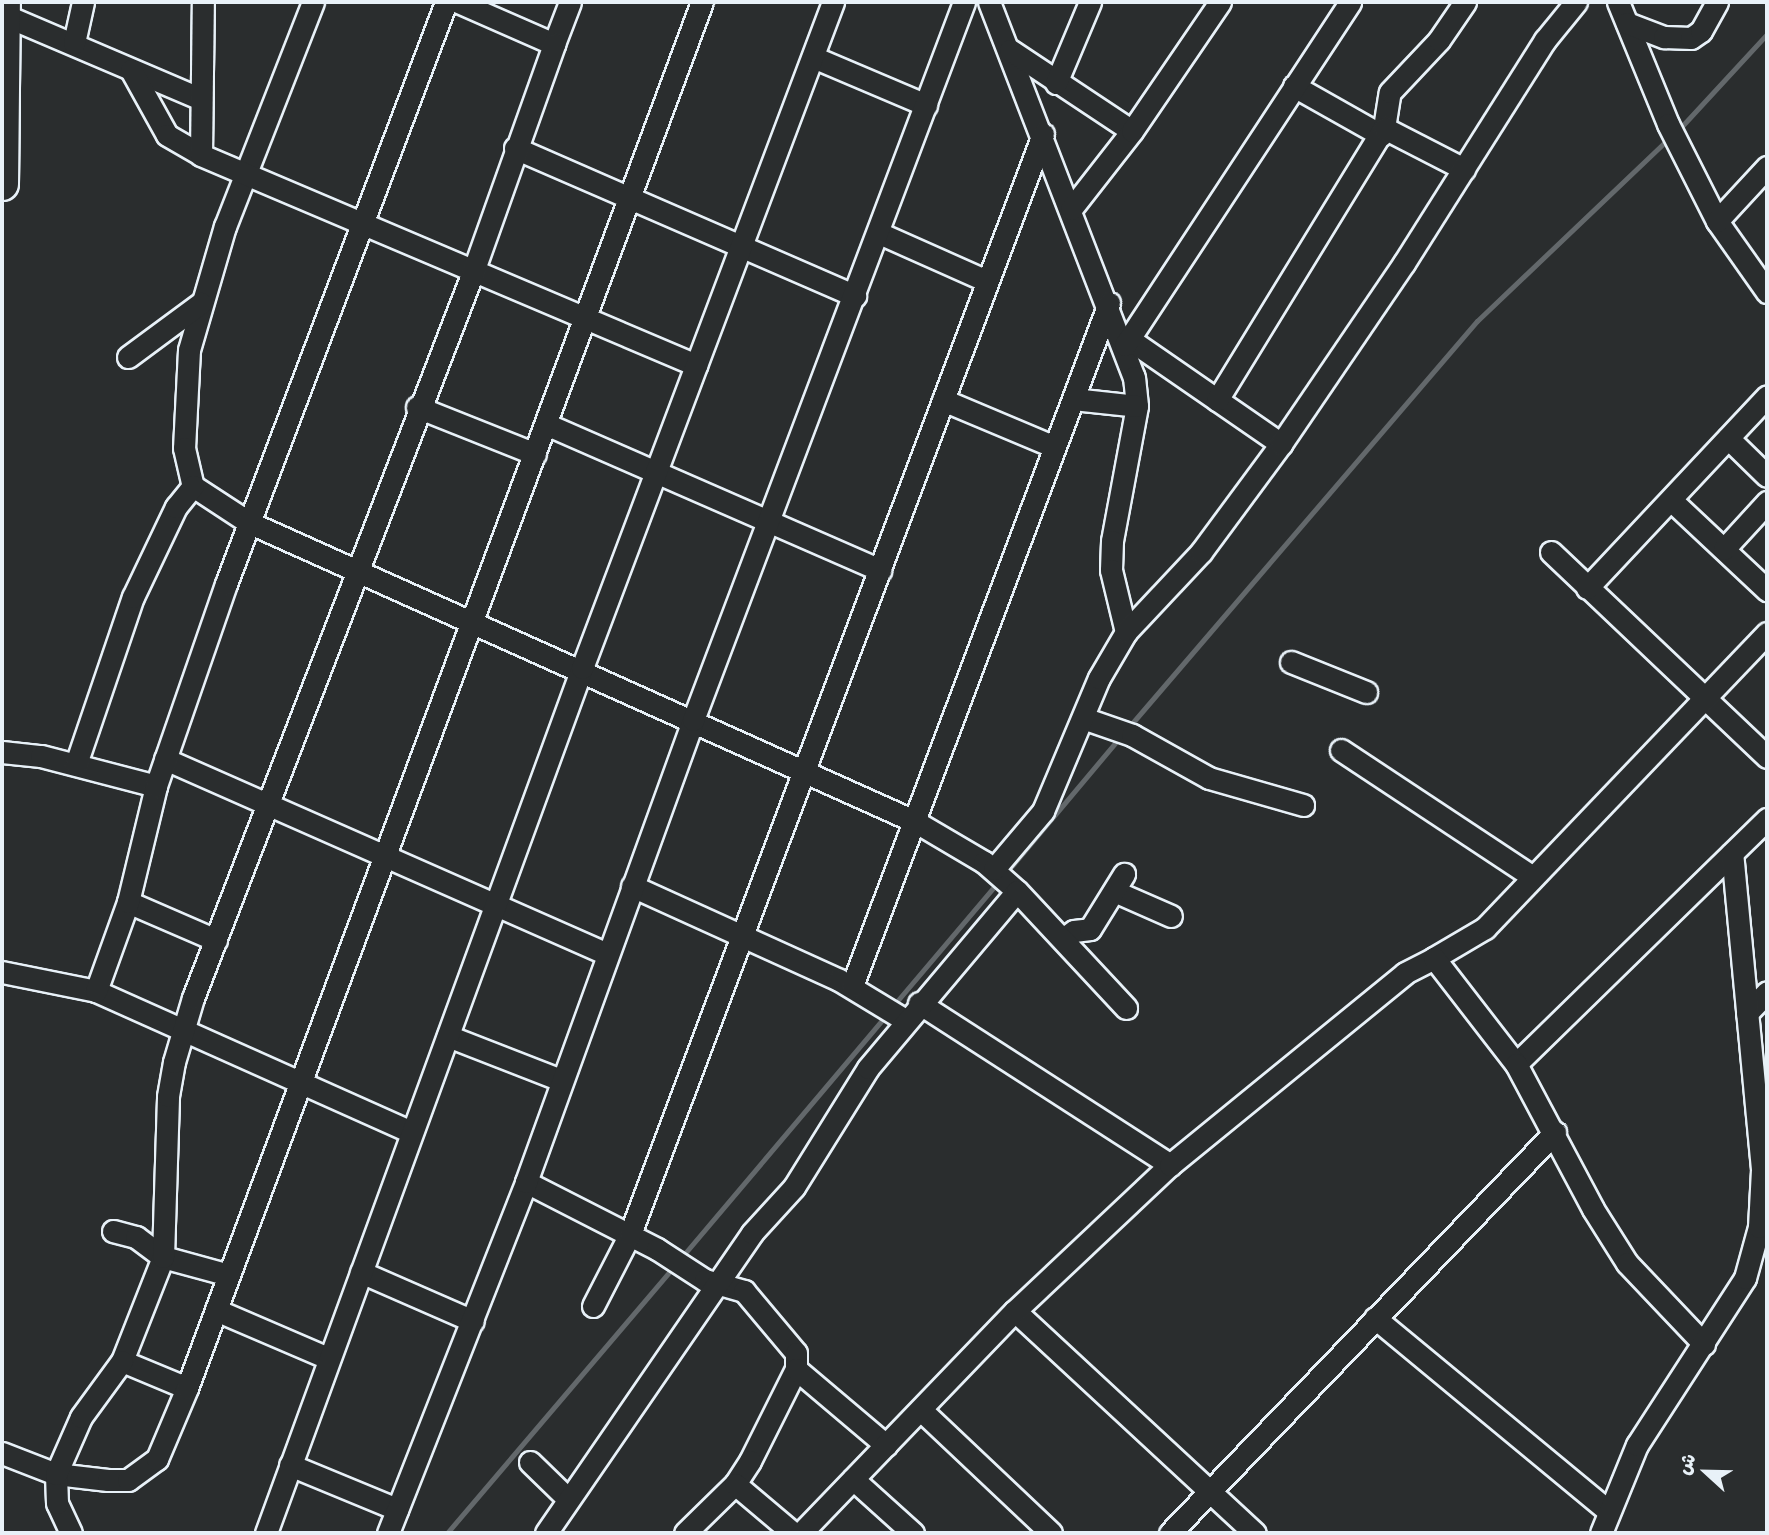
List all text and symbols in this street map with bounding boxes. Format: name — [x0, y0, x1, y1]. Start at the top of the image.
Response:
north arrow — [1671, 1437, 1741, 1507]
text: ش — [1671, 1450, 1702, 1478]

